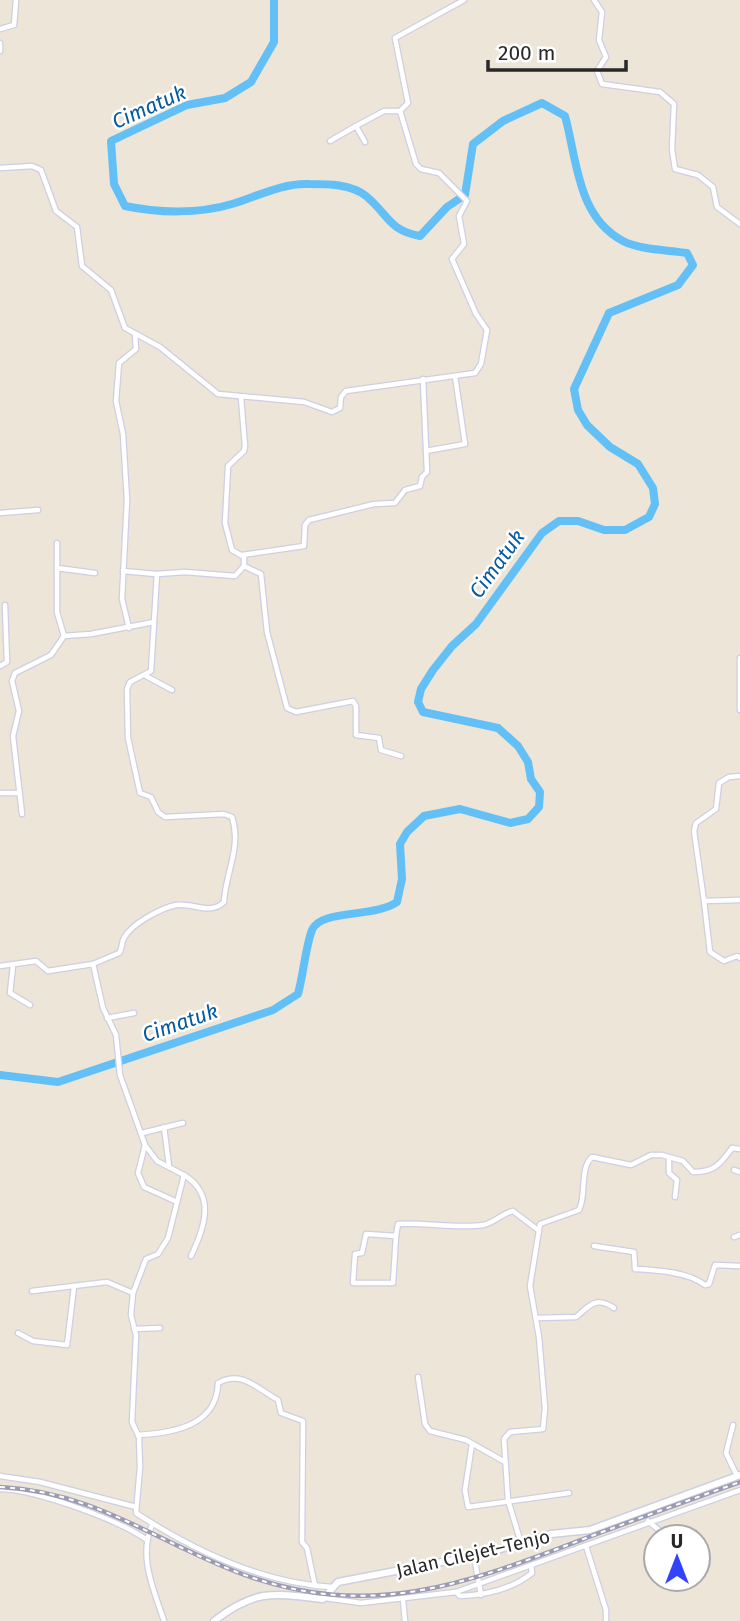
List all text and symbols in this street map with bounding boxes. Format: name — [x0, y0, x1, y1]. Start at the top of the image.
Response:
scale bar — [488, 28, 626, 72]
text: 200 m — [498, 40, 555, 66]
water label: Cimatuk — [108, 79, 190, 135]
water label: Cimatuk — [463, 525, 531, 603]
water label: Cimatuk — [139, 998, 221, 1048]
north arrow — [642, 1523, 712, 1593]
street label: Jalan Cilejet–Tenjo — [394, 1525, 552, 1582]
text: U — [671, 1530, 683, 1553]

